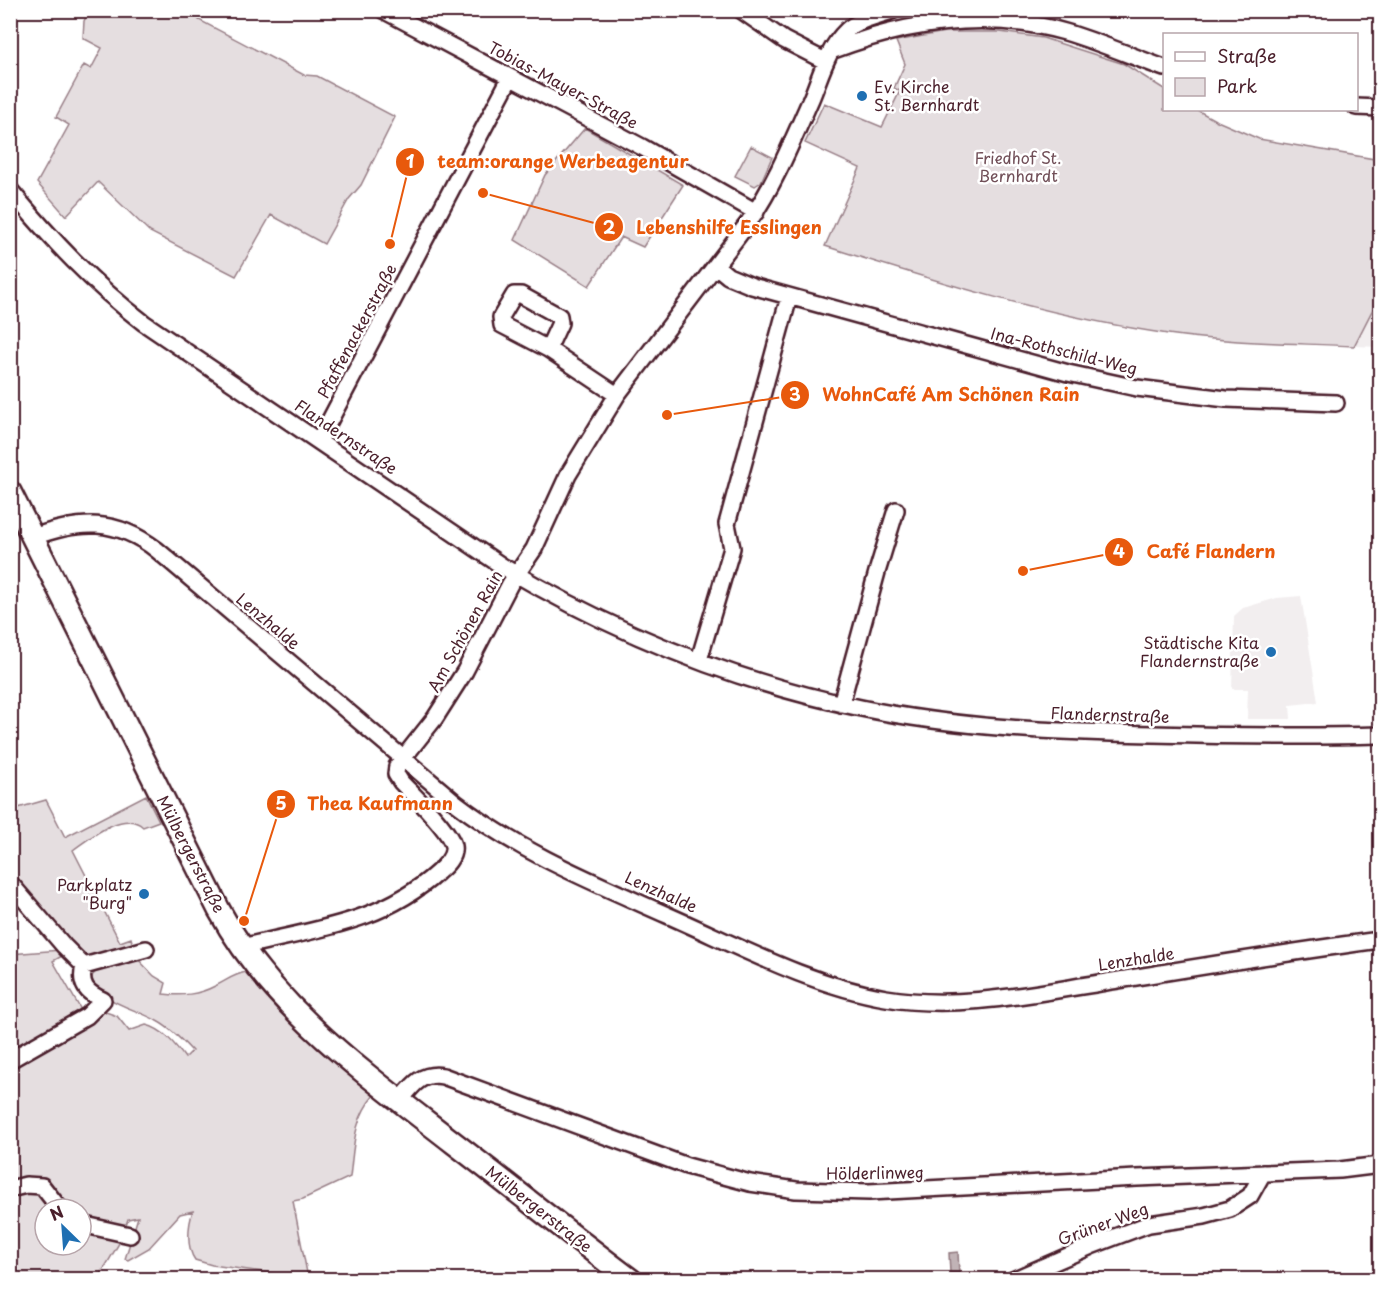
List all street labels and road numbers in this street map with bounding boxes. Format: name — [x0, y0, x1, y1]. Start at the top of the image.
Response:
street label: Tobias-Mayer-Straße — [484, 34, 643, 134]
street label: Pfaffenackerstraße — [310, 259, 402, 402]
street label: Ina-Rothschild-Weg — [988, 320, 1140, 380]
street label: Flandernstraße — [290, 393, 403, 479]
street label: Am Schönen Rain — [421, 565, 508, 696]
street label: Lenzhalde — [231, 586, 306, 654]
street label: Flandernstraße — [1050, 700, 1170, 728]
street label: Mülbergerstraße — [152, 790, 232, 917]
street label: Lenzhalde — [621, 864, 702, 918]
street label: Lenzhalde — [1096, 940, 1176, 976]
street label: Mülbergerstraße — [481, 1159, 598, 1257]
street label: Hölderlinweg — [826, 1159, 924, 1185]
street label: Grüner Weg — [1054, 1196, 1151, 1251]

